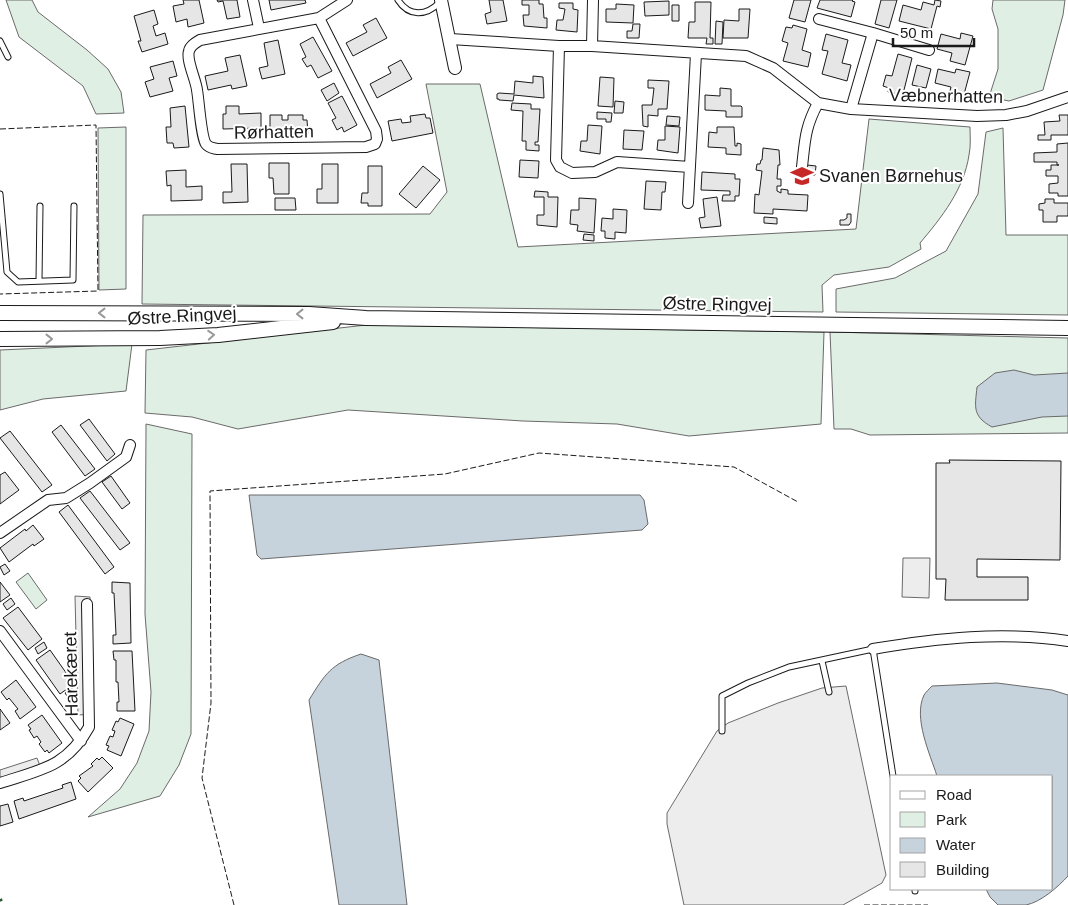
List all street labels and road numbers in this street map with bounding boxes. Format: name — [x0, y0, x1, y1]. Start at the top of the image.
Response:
street label: Væbnerhatten — [889, 85, 1003, 107]
street label: Rørhatten — [234, 121, 314, 143]
street label: Østre Ringvej — [662, 293, 772, 315]
street label: Østre Ringvej — [127, 303, 237, 329]
street label: Harekæret — [60, 631, 82, 717]

